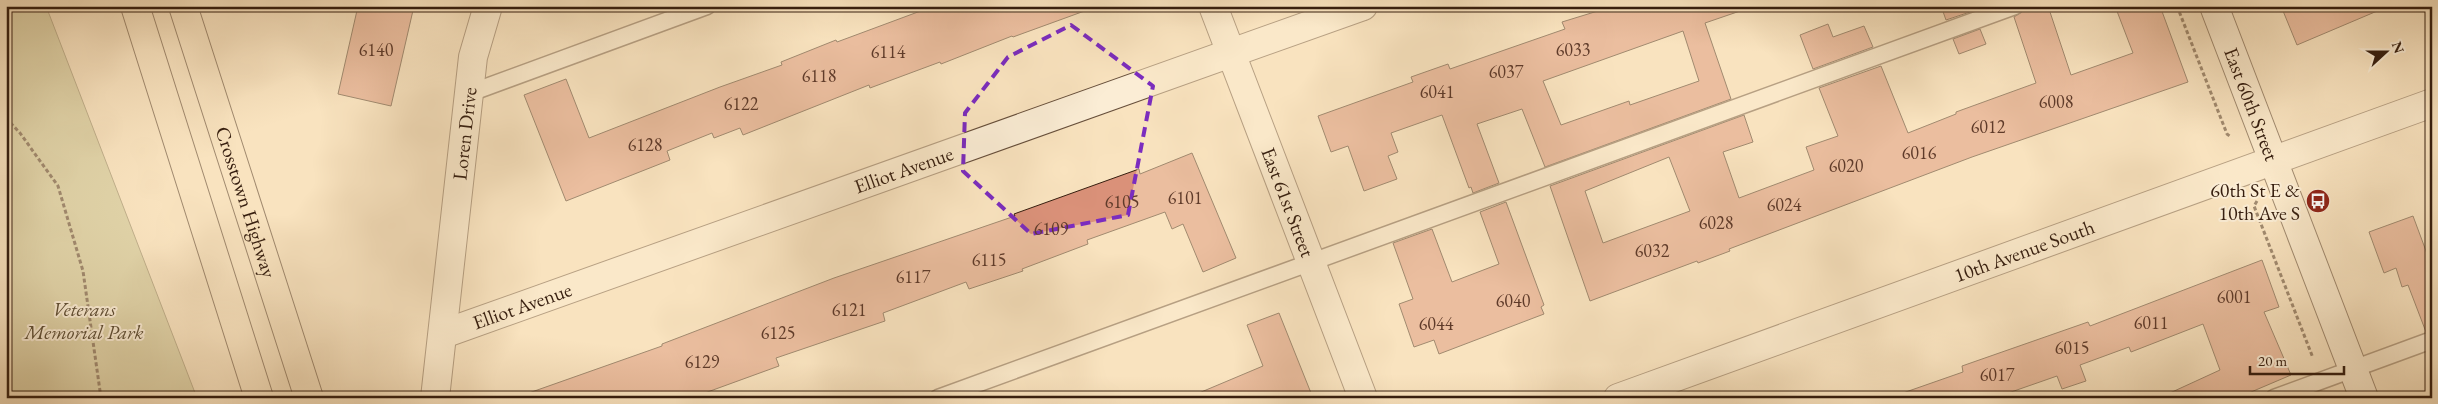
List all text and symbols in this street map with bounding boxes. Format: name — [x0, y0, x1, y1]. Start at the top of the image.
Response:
north arrow — [2360, 28, 2410, 78]
house number: 6140 — [359, 38, 394, 61]
house number: 6033 — [1556, 38, 1590, 61]
text: N — [2388, 39, 2409, 56]
house number: 6114 — [871, 40, 906, 63]
street label: East 60th Street — [2218, 44, 2285, 165]
house number: 6037 — [1489, 60, 1524, 83]
house number: 6118 — [802, 64, 836, 87]
house number: 6041 — [1420, 80, 1454, 103]
street label: Loren Drive — [446, 86, 483, 181]
house number: 6008 — [2039, 90, 2073, 113]
house number: 6122 — [724, 92, 759, 115]
house number: 6012 — [1971, 115, 2006, 138]
street label: Crosstown Highway — [210, 123, 283, 281]
house number: 6128 — [628, 133, 662, 156]
street label: Elliot Avenue — [851, 140, 957, 199]
house number: 6016 — [1902, 141, 1937, 164]
street label: East 61st Street — [1255, 144, 1321, 261]
house number: 6020 — [1829, 154, 1864, 177]
place label: 60th St E & 10th Ave S — [2210, 177, 2300, 226]
house number: 6101 — [1168, 186, 1202, 209]
bus stop icon: 60th St E & 10th Ave S — [2305, 188, 2331, 214]
house number: 6105 — [1105, 190, 1139, 213]
house number: 6024 — [1767, 193, 1802, 216]
house number: 6028 — [1699, 211, 1733, 234]
street label: 10th Avenue South — [1950, 213, 2098, 288]
house number: 6109 — [1034, 217, 1069, 240]
house number: 6032 — [1635, 239, 1670, 262]
house number: 6115 — [972, 248, 1006, 271]
house number: 6117 — [896, 265, 931, 288]
street label: Elliot Avenue — [469, 276, 575, 335]
house number: 6001 — [2217, 285, 2251, 308]
house number: 6040 — [1496, 289, 1531, 312]
park label: Veterans Memorial Park — [23, 296, 144, 345]
house number: 6121 — [832, 298, 866, 321]
house number: 6011 — [2134, 311, 2168, 334]
house number: 6044 — [1419, 312, 1454, 335]
house number: 6125 — [761, 321, 795, 344]
house number: 6015 — [2055, 336, 2089, 359]
scale bar — [2250, 344, 2344, 376]
house number: 6129 — [685, 350, 720, 373]
text: 20 m — [2258, 351, 2287, 370]
house number: 6017 — [1980, 363, 2015, 386]

